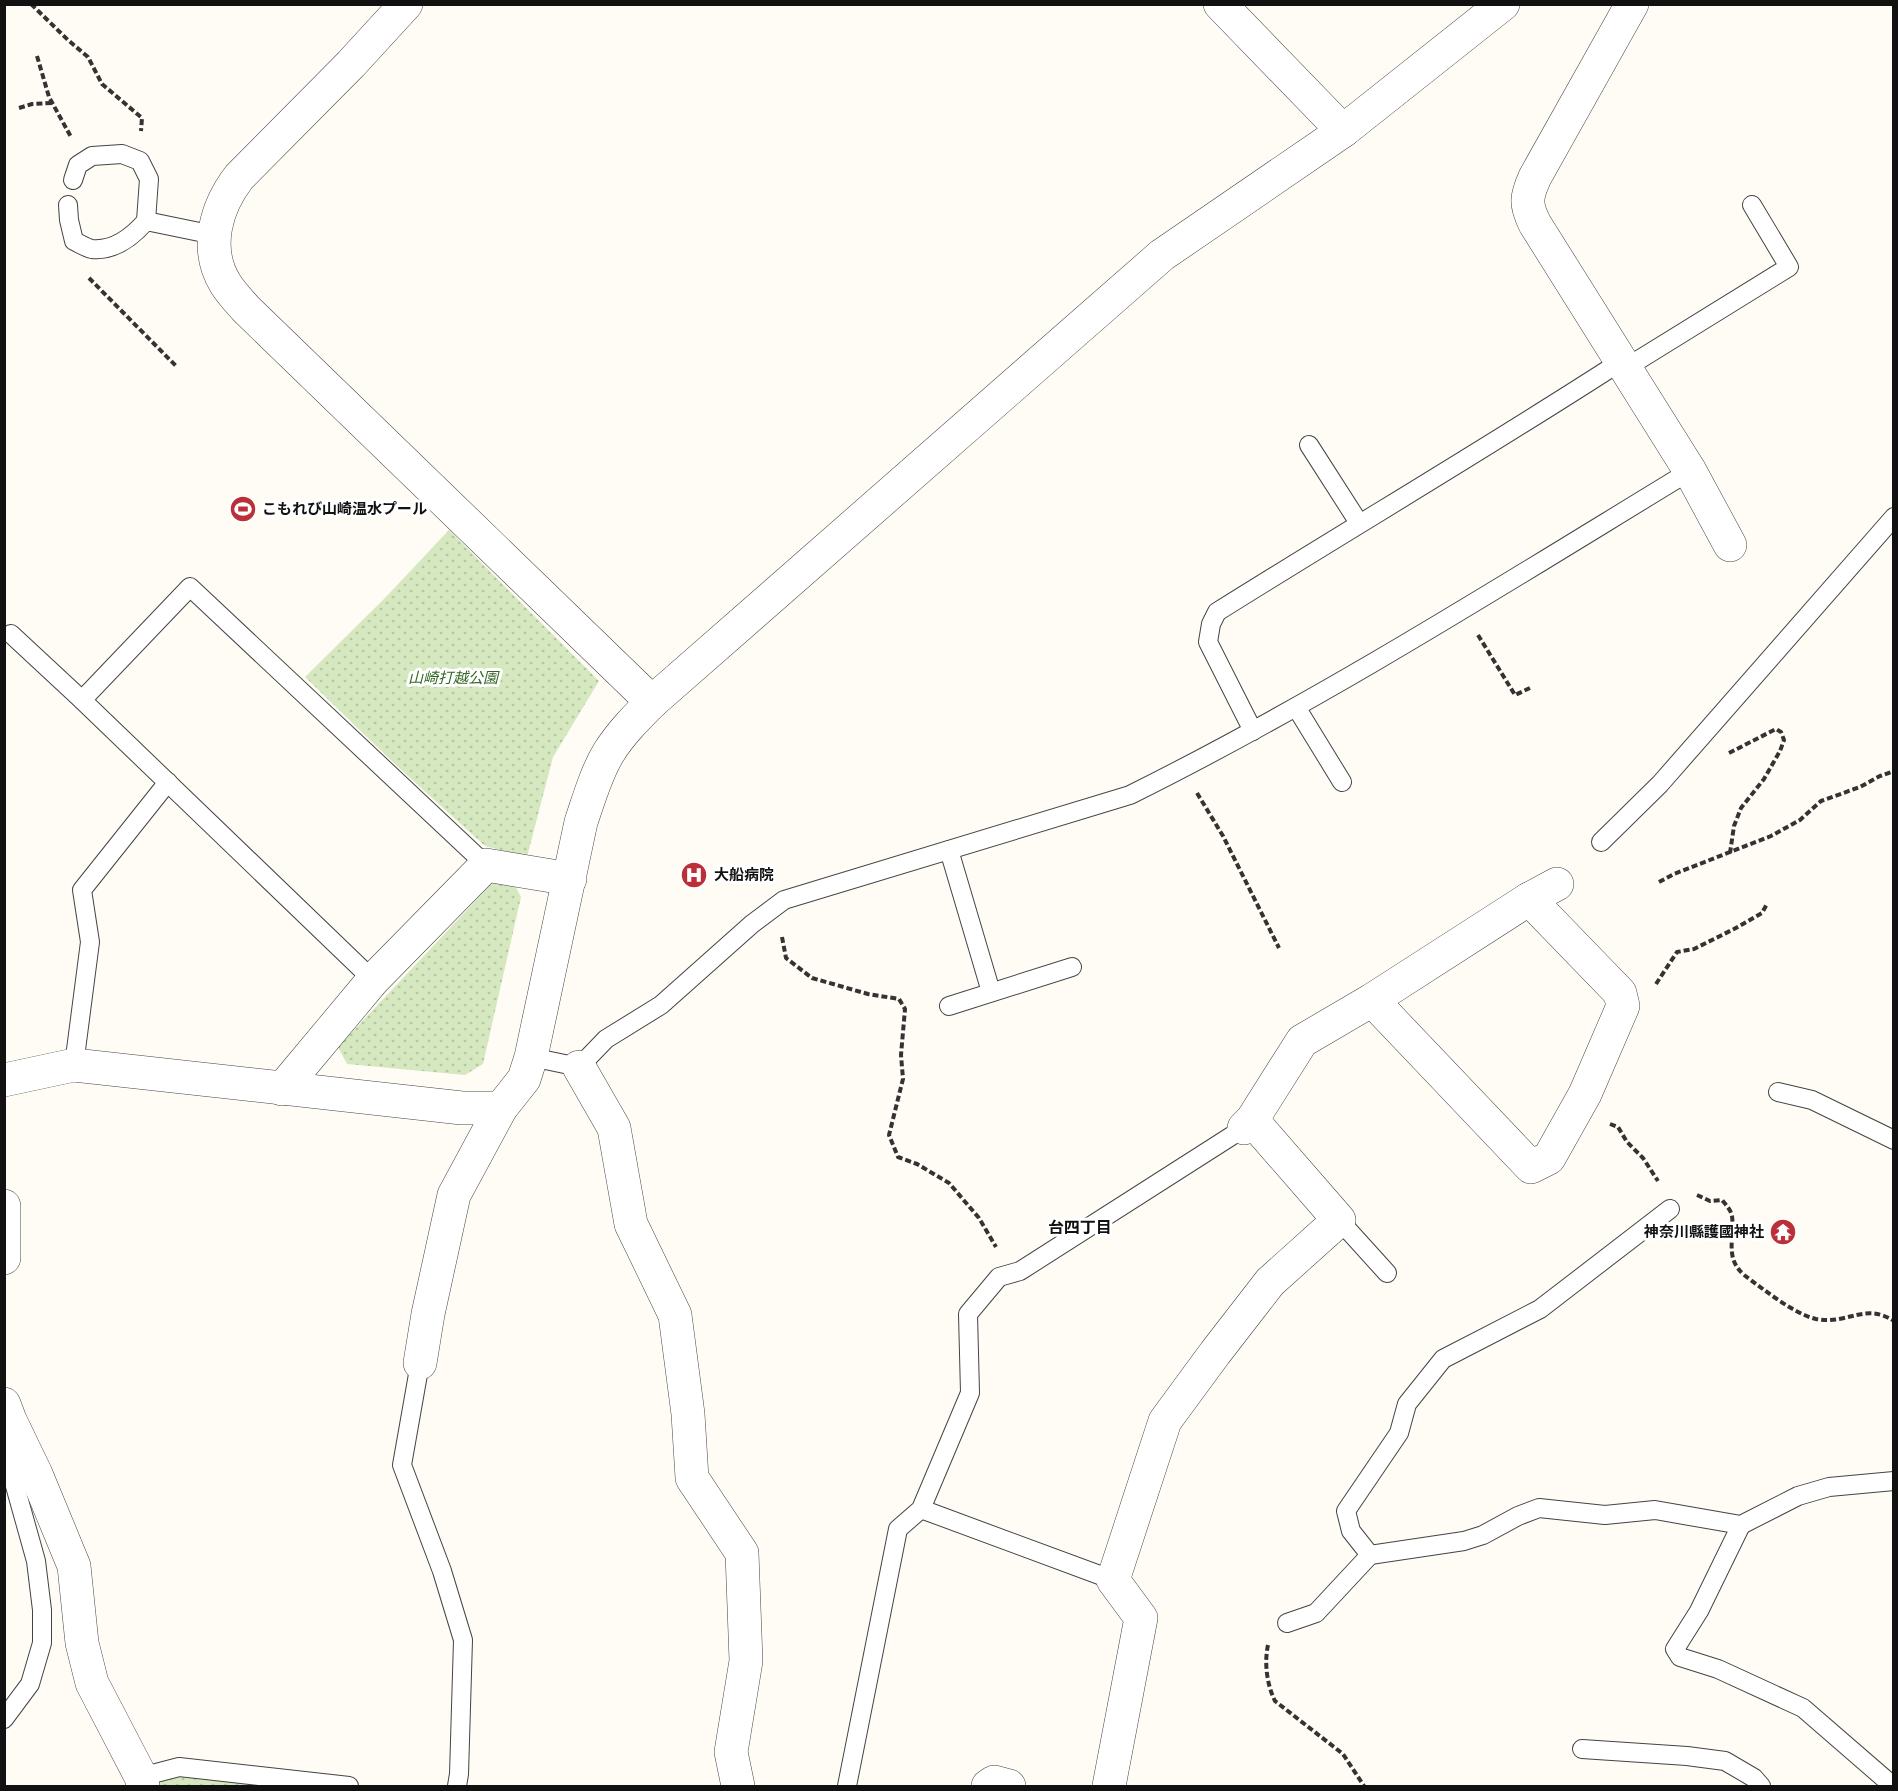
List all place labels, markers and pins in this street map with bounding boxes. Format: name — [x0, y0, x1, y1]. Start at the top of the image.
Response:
sports icon: こもれび山崎温水プール — [228, 494, 258, 524]
place label: こもれび山崎温水プール — [262, 498, 427, 518]
hospital icon: 大船病院 — [679, 860, 709, 890]
place label: 大船病院 — [714, 864, 774, 884]
temple icon: 神奈川縣護國神社 — [1768, 1217, 1798, 1247]
place label: 神奈川縣護國神社 — [1643, 1221, 1764, 1241]

